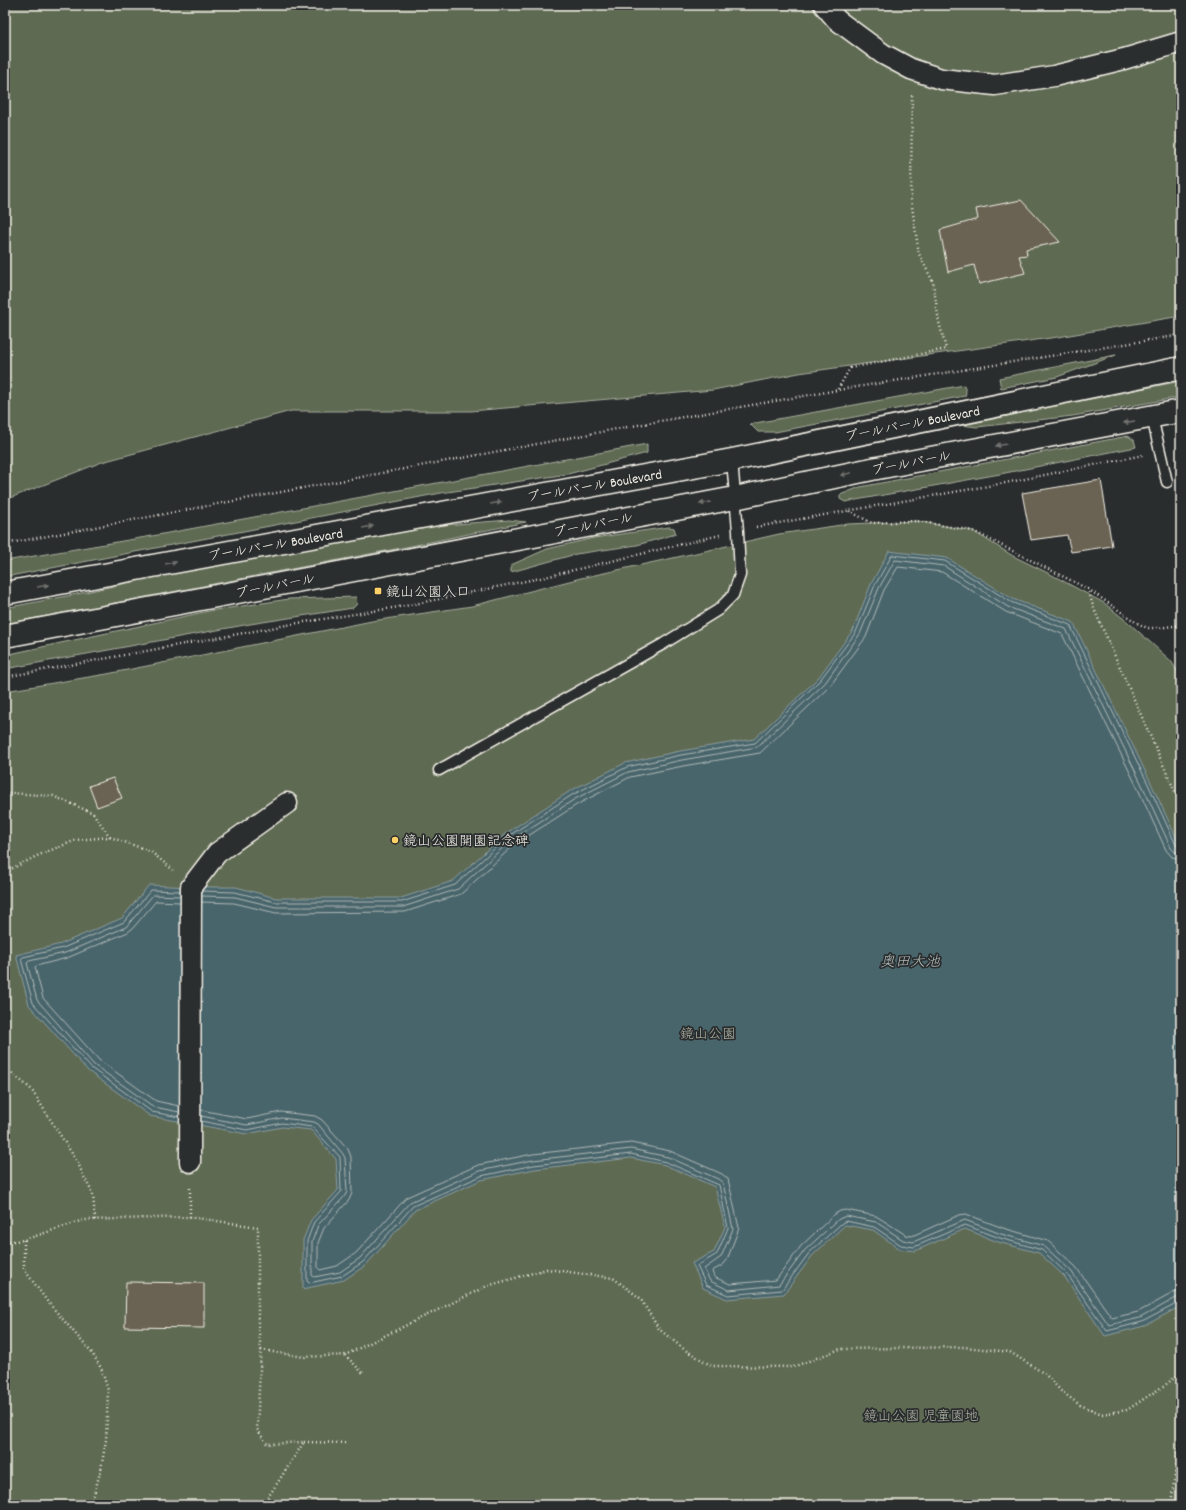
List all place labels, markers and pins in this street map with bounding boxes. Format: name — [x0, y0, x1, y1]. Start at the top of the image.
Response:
place label: 鏡山公園入口 — [386, 583, 470, 603]
marker: 鏡山公園入口 — [373, 586, 383, 596]
place label: 鏡山公園開園記念碑 — [403, 832, 529, 852]
marker: 鏡山公園開園記念碑 — [390, 835, 400, 845]

